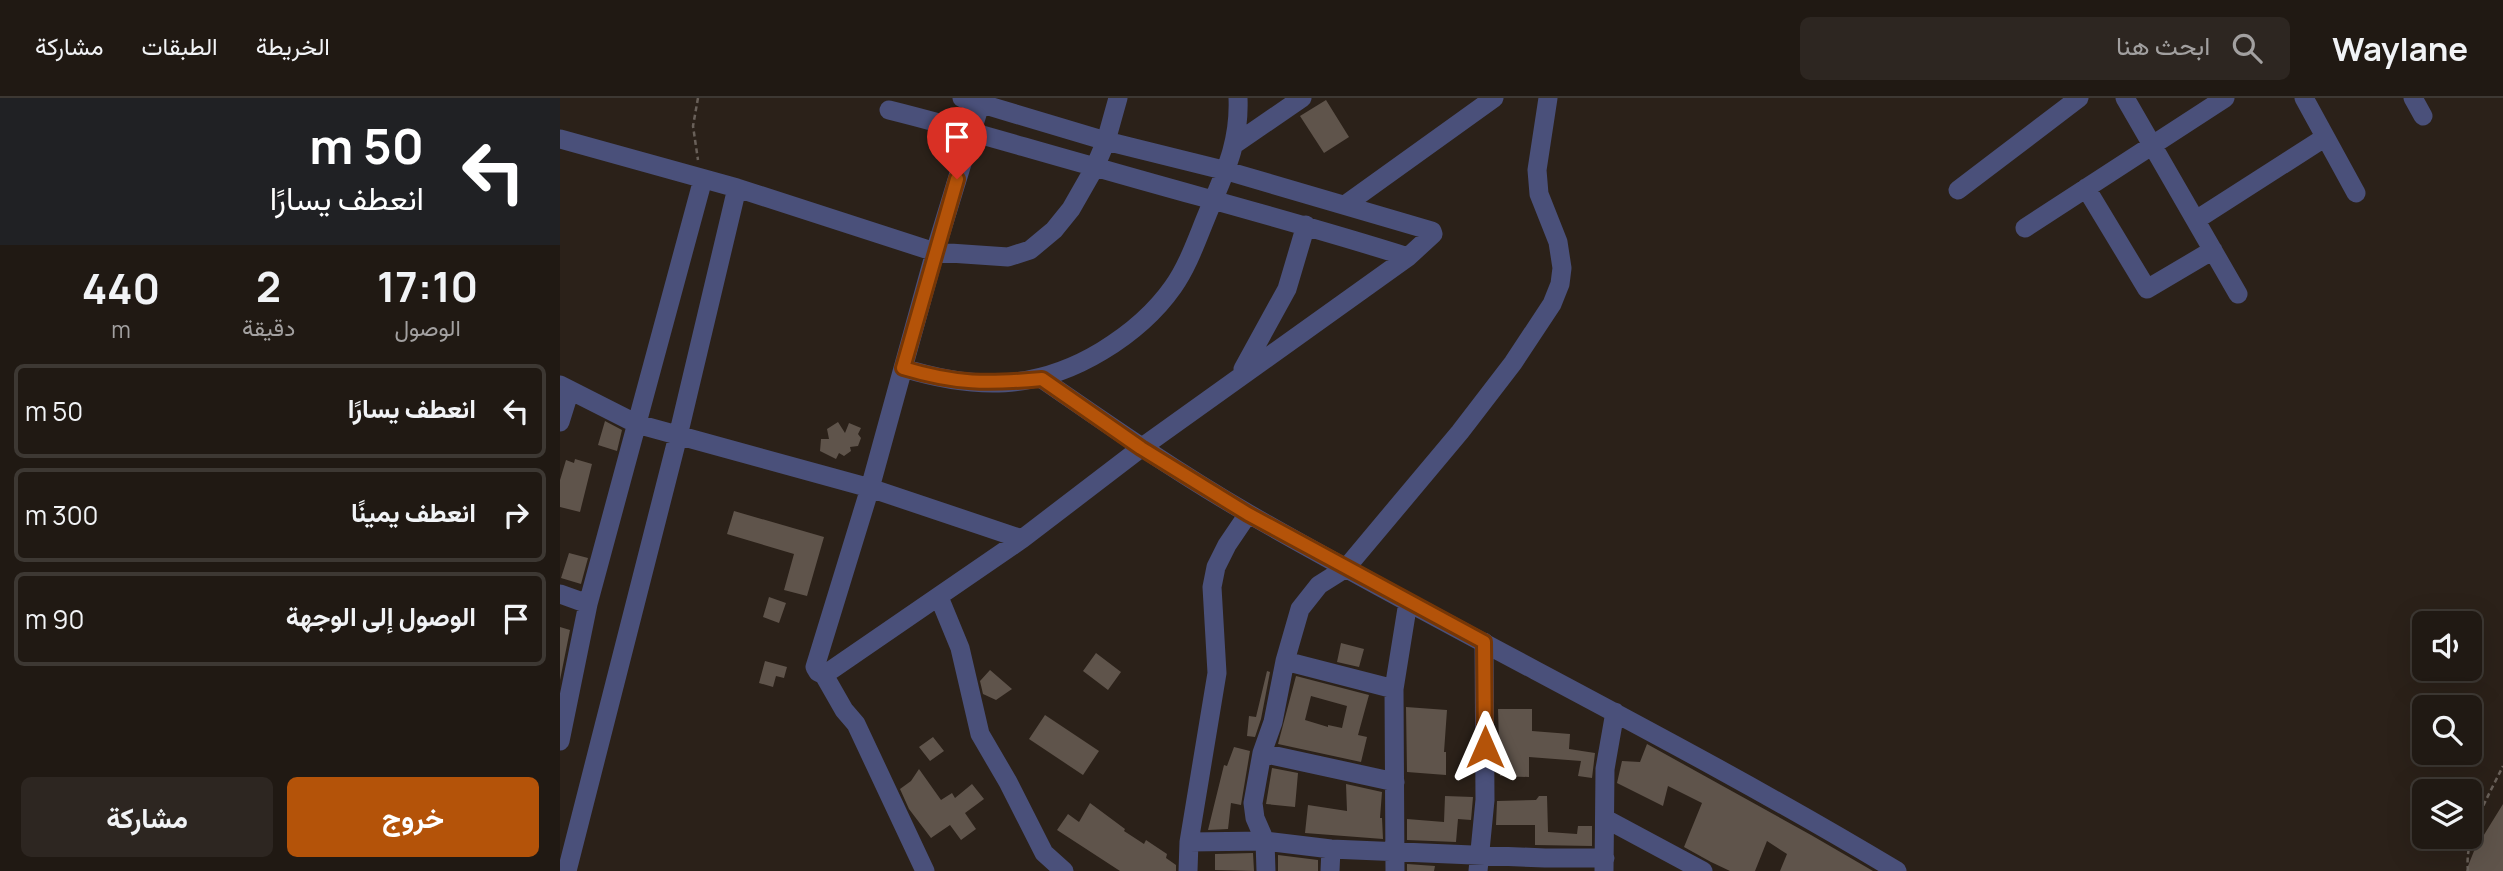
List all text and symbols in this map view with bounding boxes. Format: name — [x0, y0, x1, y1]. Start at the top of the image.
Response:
search box — [1800, 17, 2290, 80]
text: Waylane — [2332, 26, 2468, 71]
text: ابحث هنا — [2116, 27, 2210, 63]
text: مشاركة — [35, 29, 103, 62]
text: الطبقات — [141, 29, 218, 62]
text: الخريطة — [256, 29, 330, 62]
icon: search — [2228, 29, 2266, 67]
pin — [927, 107, 987, 179]
text: 50 m — [309, 112, 424, 179]
icon: arrive — [938, 118, 976, 156]
icon: left — [448, 126, 539, 217]
text: انعطف يسارًا — [270, 176, 424, 220]
text: 2 — [256, 257, 281, 315]
text: 17:10 — [377, 257, 478, 315]
text: 440 — [82, 259, 160, 317]
text: دقيقة — [242, 311, 295, 343]
text: الوصول — [394, 311, 461, 343]
text: m — [111, 313, 131, 345]
text: انعطف يسارًا — [348, 390, 476, 426]
icon: left — [497, 392, 535, 430]
text: 50 m — [25, 393, 83, 429]
text: انعطف يمينًا — [351, 494, 476, 530]
icon: right — [497, 496, 535, 534]
text: 300 m — [25, 497, 98, 533]
text: الوصول إلى الوجهة — [286, 598, 476, 634]
icon: arrive — [497, 600, 535, 638]
text: 90 m — [25, 601, 84, 637]
map controls — [2412, 611, 2482, 849]
button: sound — [2412, 611, 2482, 681]
button: search — [2412, 695, 2482, 765]
position arrow — [1448, 710, 1522, 784]
button: مشاركة — [21, 777, 273, 857]
button: خروج — [287, 777, 539, 857]
button: layers — [2412, 779, 2482, 849]

